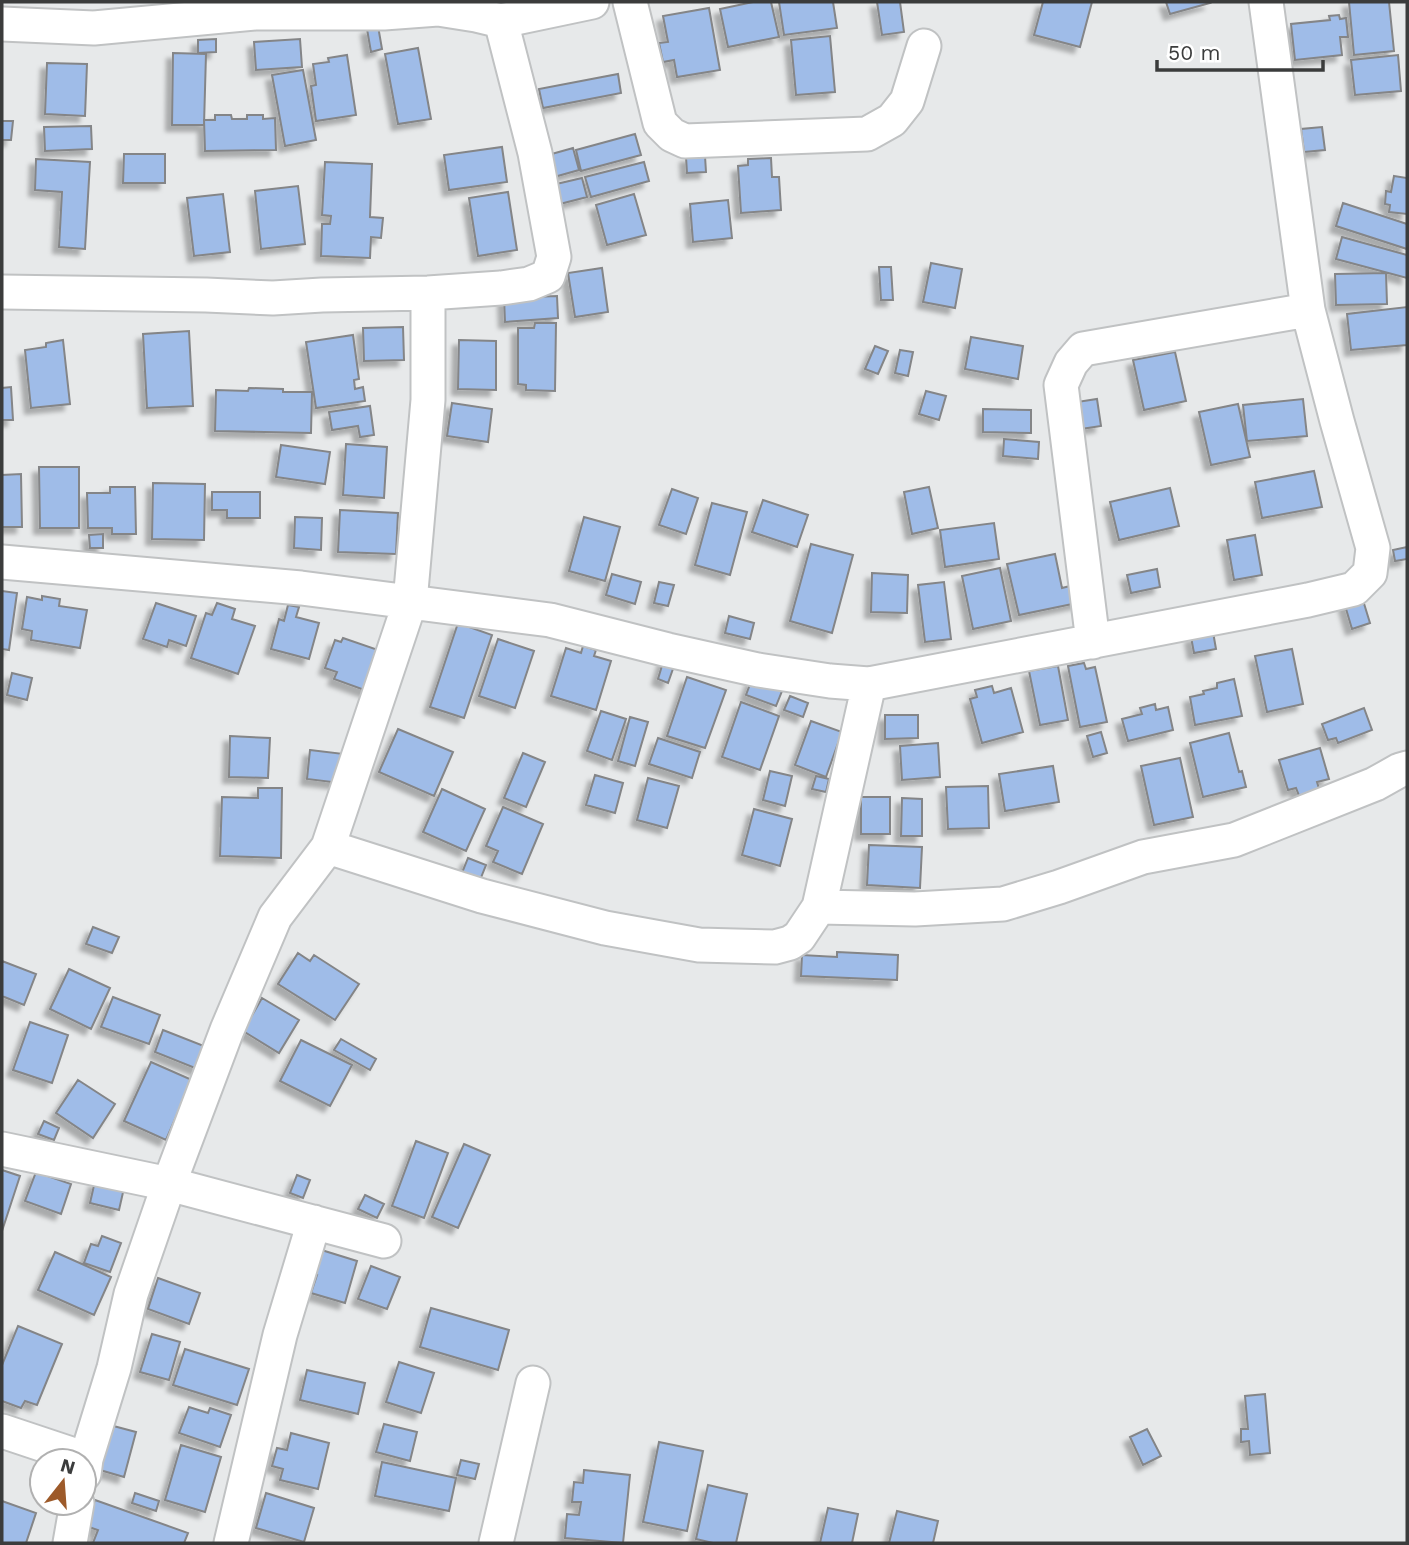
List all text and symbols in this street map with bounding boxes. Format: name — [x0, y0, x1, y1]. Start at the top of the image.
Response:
scale bar — [1157, 28, 1323, 72]
text: 50 m — [1168, 40, 1220, 65]
north arrow — [28, 1447, 98, 1517]
text: N — [58, 1453, 78, 1479]

